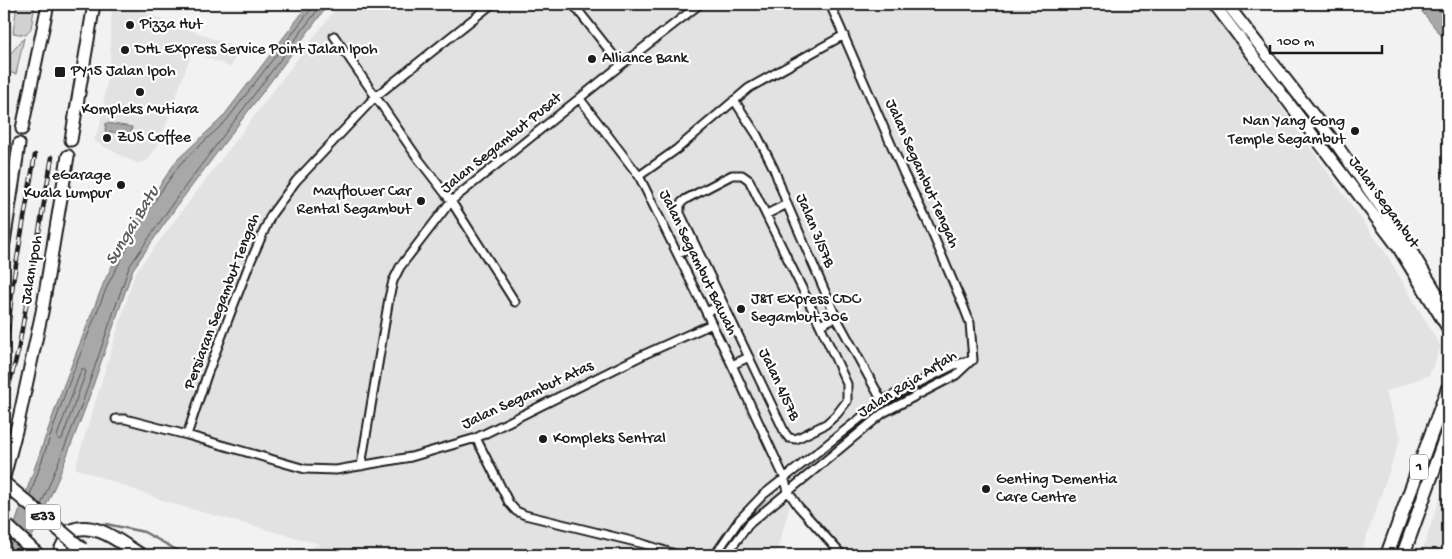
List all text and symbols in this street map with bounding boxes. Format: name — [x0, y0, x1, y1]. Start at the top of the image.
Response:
place label: Pizza Hut — [139, 16, 204, 35]
marker: Pizza Hut — [124, 19, 136, 31]
scale bar — [1270, 22, 1382, 54]
text: 100 m — [1276, 33, 1315, 51]
place label: DHL Express Service Point Jalan Ipoh — [134, 41, 378, 60]
marker: DHL Express Service Point Jalan Ipoh — [119, 44, 131, 56]
place label: Alliance Bank — [602, 50, 690, 69]
marker: Alliance Bank — [586, 53, 598, 65]
place label: PY15 Jalan Ipoh — [70, 63, 176, 82]
marker: PY15 Jalan Ipoh — [53, 65, 67, 79]
marker: Kompleks Mutiara — [134, 86, 146, 98]
street label: Jalan Segambut Pusat — [438, 88, 567, 199]
street label: Jalan Segambut Tengah — [880, 97, 963, 252]
place label: Kompleks Mutiara — [82, 101, 200, 120]
place label: Nan Yang Gong Temple Segambut — [1227, 113, 1346, 150]
marker: Nan Yang Gong Temple Segambut — [1349, 125, 1361, 137]
place label: ZUS Coffee — [117, 129, 192, 148]
marker: ZUS Coffee — [101, 132, 113, 144]
street label: Jalan Segambut — [1343, 153, 1423, 254]
place label: eGarage Kuala Lumpur — [24, 167, 112, 204]
marker: eGarage Kuala Lumpur — [115, 179, 127, 191]
water label: Sungai Batu — [101, 181, 166, 269]
place label: Mayflower Car Rental Segambut — [297, 183, 412, 220]
street label: Jalan Segambut Bawah — [654, 187, 741, 339]
street label: Jalan 3/57B — [790, 191, 838, 271]
marker: Mayflower Car Rental Segambut — [415, 195, 427, 207]
street label: Persiaran Segambut Tengah — [180, 211, 265, 394]
street label: Jalan Ipoh — [18, 234, 48, 306]
place label: J&T Express CDC Segambut 306 — [751, 291, 862, 328]
marker: J&T Express CDC Segambut 306 — [735, 303, 747, 315]
street label: Jalan 4/57B — [753, 346, 803, 425]
street label: Jalan Raja Arfah — [855, 347, 961, 423]
street label: Jalan Segambut Atas — [459, 357, 598, 435]
place label: Kompleks Sentral — [553, 430, 666, 449]
marker: Kompleks Sentral — [537, 433, 549, 445]
road number: 1 — [1410, 454, 1428, 480]
place label: Genting Dementia Care Centre — [996, 471, 1118, 508]
marker: Genting Dementia Care Centre — [980, 483, 992, 495]
road number: E33 — [26, 504, 60, 530]

